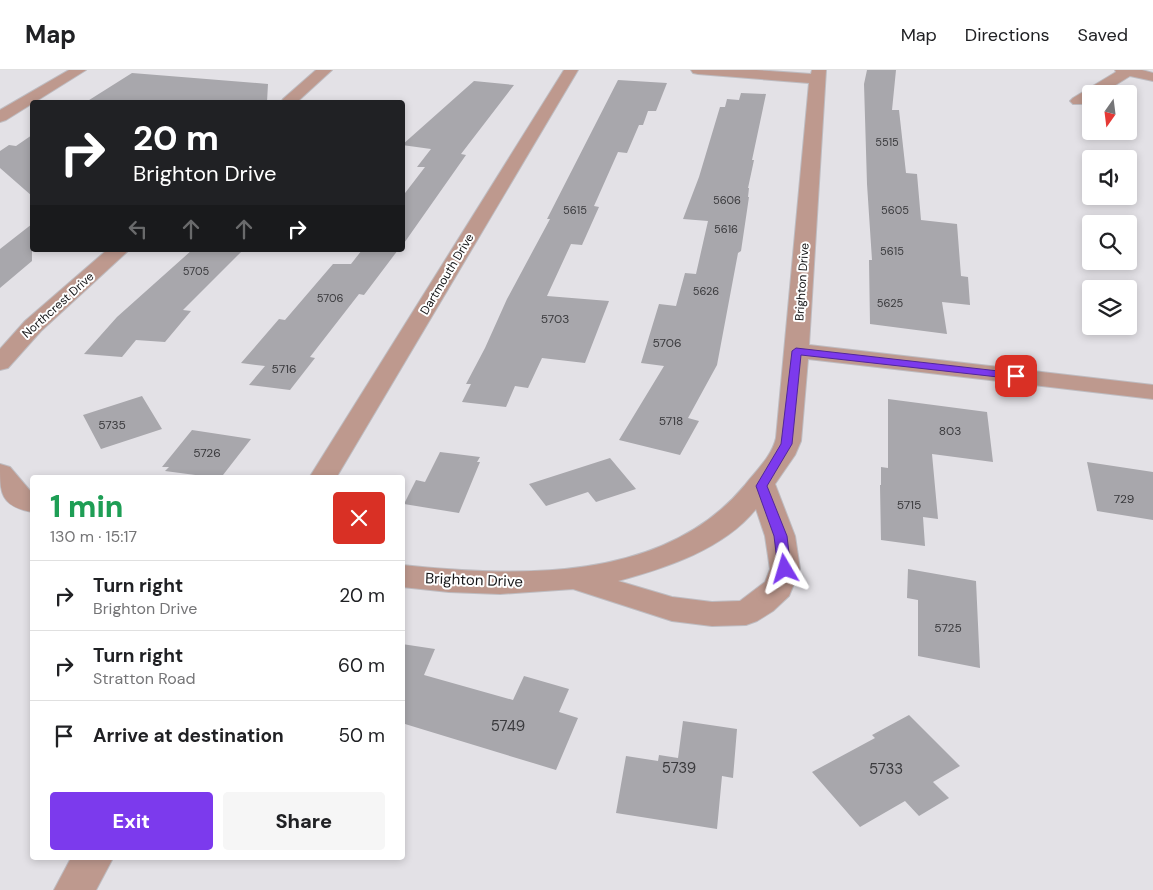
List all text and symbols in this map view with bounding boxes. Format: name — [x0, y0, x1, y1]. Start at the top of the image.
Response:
text: Map — [25, 19, 76, 50]
text: Map — [901, 23, 937, 47]
text: Directions — [965, 23, 1050, 47]
text: Saved — [1078, 23, 1128, 47]
north arrow — [1082, 85, 1138, 140]
map controls — [1082, 85, 1137, 335]
text: 20 m — [133, 115, 219, 161]
icon: right — [50, 120, 115, 185]
house number: 5515 — [875, 135, 899, 149]
button: sound — [1082, 150, 1137, 205]
text: Brighton Drive — [133, 159, 277, 188]
house number: 5606 — [713, 193, 741, 207]
house number: 5615 — [563, 203, 587, 217]
house number: 5605 — [881, 203, 909, 217]
icon: left — [124, 215, 152, 243]
icon: ahead — [177, 215, 205, 243]
icon: ahead — [230, 215, 258, 243]
icon: right — [283, 215, 311, 243]
button: search — [1082, 215, 1137, 270]
house number: 5616 — [714, 222, 738, 236]
street label: Dartmouth Drive — [416, 230, 478, 317]
street label: Brighton Drive — [791, 242, 813, 322]
house number: 5615 — [880, 244, 904, 258]
house number: 5705 — [183, 264, 210, 278]
street label: Northcrest Drive — [19, 268, 97, 342]
button: layers — [1082, 280, 1137, 335]
house number: 5626 — [693, 284, 719, 298]
house number: 5706 — [317, 291, 343, 305]
house number: 5625 — [877, 296, 903, 310]
house number: 5703 — [541, 311, 569, 327]
house number: 5706 — [652, 335, 682, 351]
pin — [995, 355, 1037, 397]
house number: 5716 — [272, 361, 296, 377]
icon: arrive — [1002, 362, 1030, 390]
house number: 5718 — [659, 413, 683, 429]
house number: 5735 — [98, 417, 126, 433]
house number: 803 — [939, 423, 961, 439]
house number: 5726 — [193, 445, 221, 461]
text: 1 min — [50, 487, 123, 526]
house number: 729 — [1114, 491, 1134, 507]
button: close — [333, 492, 385, 544]
house number: 5715 — [897, 497, 921, 513]
text: 130 m · 15:17 — [50, 526, 137, 547]
position arrow — [758, 542, 810, 594]
street label: Brighton Drive — [425, 568, 523, 592]
text: Turn right — [93, 573, 183, 598]
icon: right — [50, 582, 78, 610]
text: 20 m — [339, 583, 385, 608]
text: Brighton Drive — [93, 598, 197, 619]
house number: 5725 — [934, 620, 962, 636]
text: Turn right — [93, 643, 183, 668]
icon: right — [50, 652, 78, 680]
text: 60 m — [338, 653, 385, 678]
text: Stratton Road — [93, 668, 195, 689]
house number: 5749 — [491, 716, 525, 736]
icon: arrive — [50, 722, 78, 750]
text: Arrive at destination — [93, 723, 284, 748]
text: 50 m — [338, 723, 385, 748]
house number: 5739 — [662, 758, 696, 778]
house number: 5733 — [869, 759, 903, 779]
button: Exit — [50, 792, 213, 850]
button: Share — [223, 792, 385, 850]

